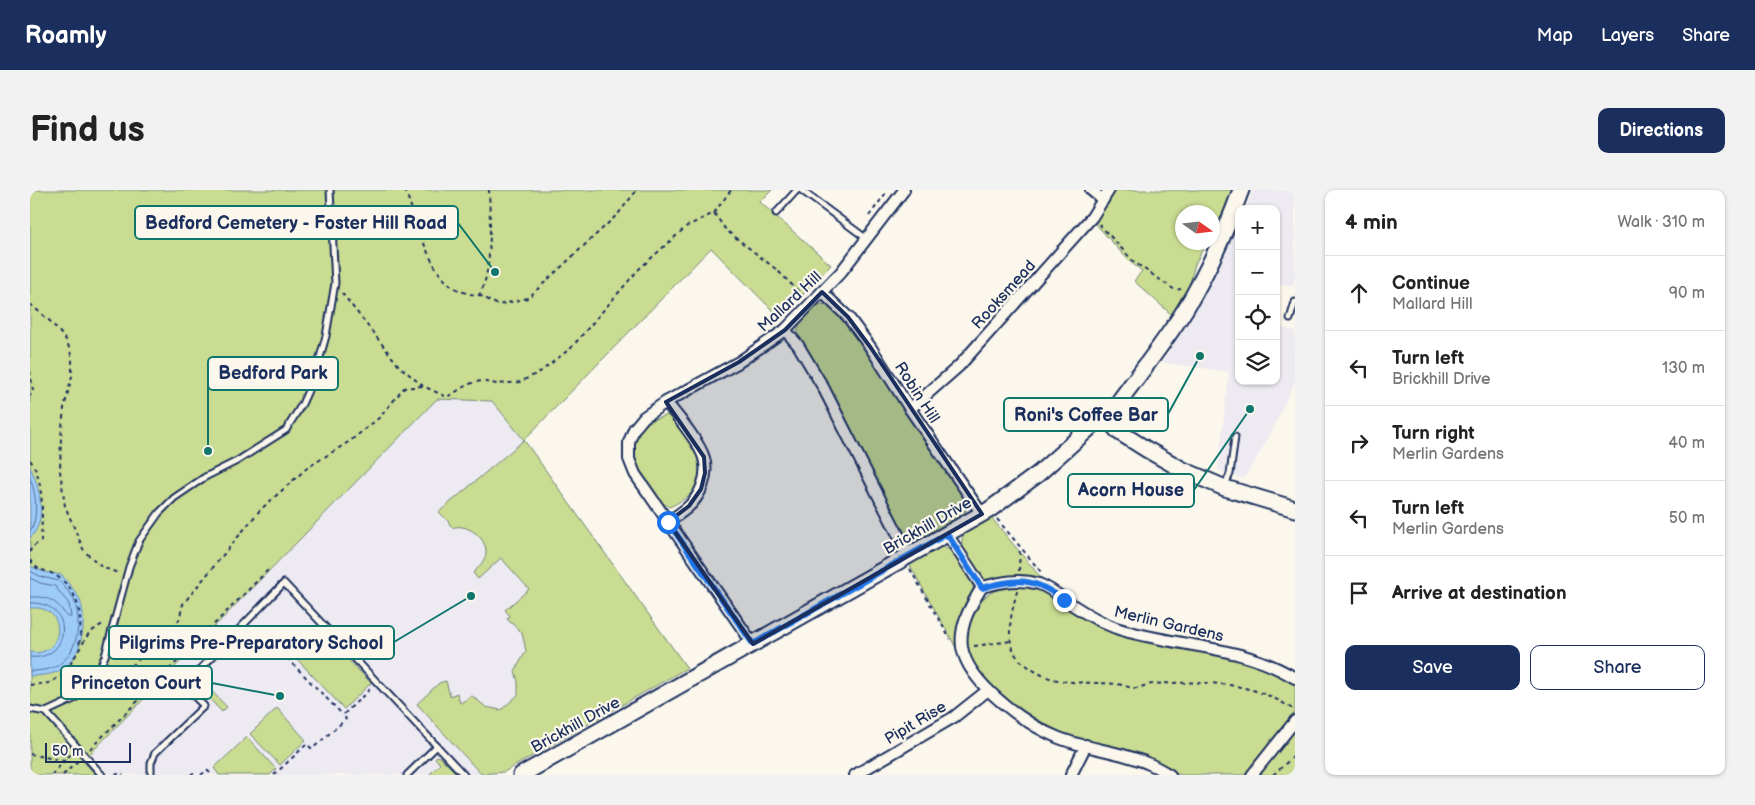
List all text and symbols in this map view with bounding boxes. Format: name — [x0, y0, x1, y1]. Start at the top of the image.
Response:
text: Roamly — [25, 21, 106, 50]
text: Map — [1537, 25, 1573, 46]
text: Layers — [1601, 25, 1654, 46]
text: Share — [1682, 25, 1730, 46]
button: Directions — [1598, 108, 1725, 153]
text: Find us — [30, 109, 145, 152]
north arrow — [1175, 205, 1220, 250]
map controls — [1235, 205, 1280, 385]
button: + — [1235, 205, 1280, 250]
callout: Bedford Cemetery - Foster Hill Road — [135, 206, 458, 239]
text: 4 min — [1345, 210, 1398, 235]
text: Bedford Cemetery - Foster Hill Road — [145, 213, 447, 234]
text: Walk · 310 m — [1617, 213, 1705, 232]
button: − — [1235, 250, 1280, 295]
street label: Rooksmead — [968, 257, 1040, 333]
street label: Mallard Hill — [754, 268, 826, 336]
text: Continue — [1392, 272, 1470, 295]
icon: ahead — [1345, 279, 1373, 307]
text: 90 m — [1669, 284, 1705, 303]
button: locate — [1235, 295, 1280, 340]
text: Mallard Hill — [1392, 295, 1472, 314]
button: layers — [1235, 340, 1280, 385]
text: Turn left — [1392, 347, 1464, 370]
icon: left — [1345, 354, 1373, 382]
callout: Bedford Park — [208, 357, 338, 390]
street label: Robin Hill — [890, 359, 944, 427]
text: 130 m — [1662, 359, 1705, 378]
text: Bedford Park — [218, 363, 328, 384]
text: Brickhill Drive — [1392, 370, 1491, 389]
callout: Roni's Coffee Bar — [1004, 398, 1168, 431]
text: Roni's Coffee Bar — [1014, 405, 1159, 426]
text: Turn right — [1392, 422, 1475, 445]
icon: right — [1345, 429, 1373, 457]
text: 40 m — [1668, 434, 1705, 453]
text: Merlin Gardens — [1392, 445, 1504, 464]
callout: Acorn House — [1068, 474, 1194, 507]
text: Acorn House — [1077, 480, 1184, 501]
street label: Brickhill Drive — [880, 493, 976, 559]
text: Turn left — [1392, 497, 1464, 520]
icon: left — [1345, 504, 1373, 532]
text: 50 m — [1669, 509, 1705, 528]
route start — [657, 511, 680, 534]
text: Merlin Gardens — [1392, 520, 1504, 539]
icon: arrive — [1345, 579, 1373, 607]
text: Arrive at destination — [1392, 582, 1567, 605]
route end — [1053, 589, 1076, 612]
street label: Merlin Gardens — [1112, 603, 1225, 646]
callout: Pilgrims Pre-Preparatory School — [109, 626, 394, 659]
text: Pilgrims Pre-Preparatory School — [119, 633, 383, 654]
button: Save — [1345, 645, 1520, 690]
button: Share — [1530, 645, 1705, 690]
callout: Princeton Court — [61, 666, 212, 699]
text: Princeton Court — [71, 673, 201, 694]
street label: Brickhill Drive — [528, 693, 624, 757]
street label: Pipit Rise — [881, 697, 951, 749]
scale bar — [45, 740, 131, 763]
text: 50 m — [52, 743, 84, 760]

